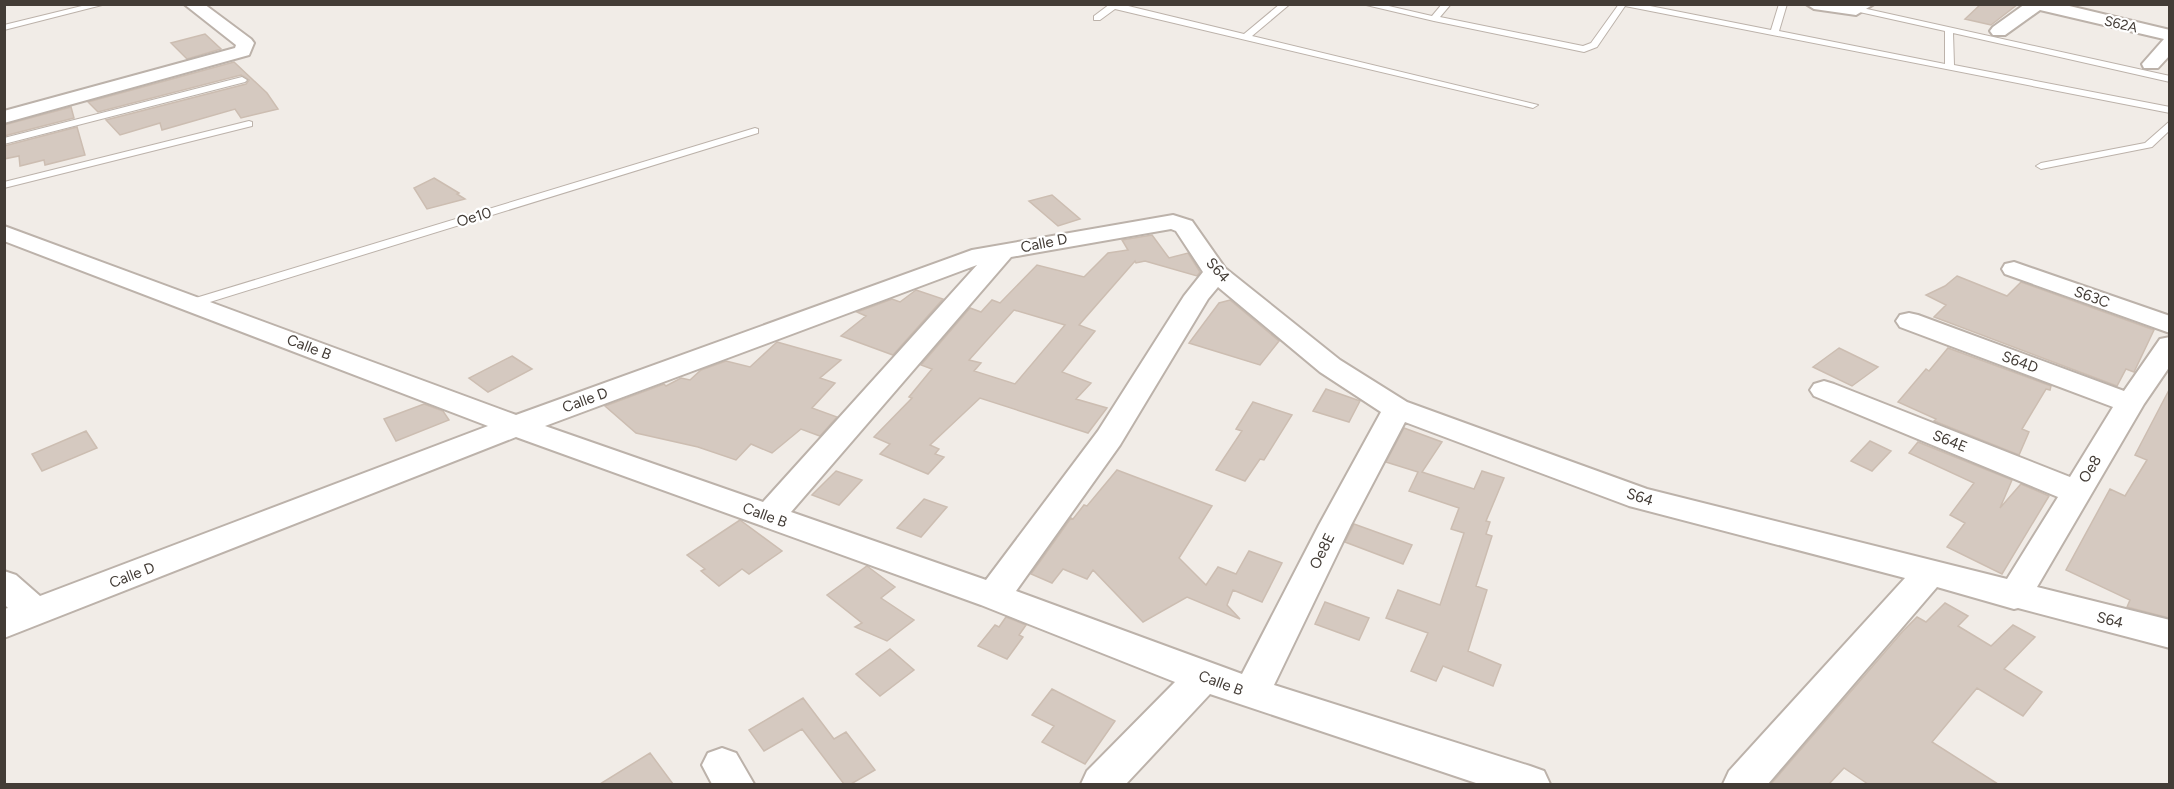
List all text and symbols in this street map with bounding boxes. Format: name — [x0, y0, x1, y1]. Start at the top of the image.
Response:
street label: S62A — [2102, 12, 2140, 37]
street label: Oe10 — [454, 203, 494, 231]
street label: Calle D — [1019, 230, 1069, 256]
street label: S64 — [1202, 254, 1234, 286]
street label: S63C — [2072, 282, 2112, 312]
street label: Calle B — [284, 330, 334, 364]
street label: S64D — [1999, 347, 2041, 377]
street label: Calle D — [560, 383, 610, 417]
street label: S64E — [1930, 426, 1970, 456]
street label: Oe8 — [2075, 452, 2105, 486]
street label: S64 — [1624, 484, 1656, 510]
street label: Calle B — [740, 499, 790, 531]
street label: Oe8E — [1306, 530, 1338, 572]
street label: Calle D — [107, 558, 157, 592]
street label: S64 — [2095, 608, 2125, 632]
street label: Calle B — [1196, 667, 1246, 699]

